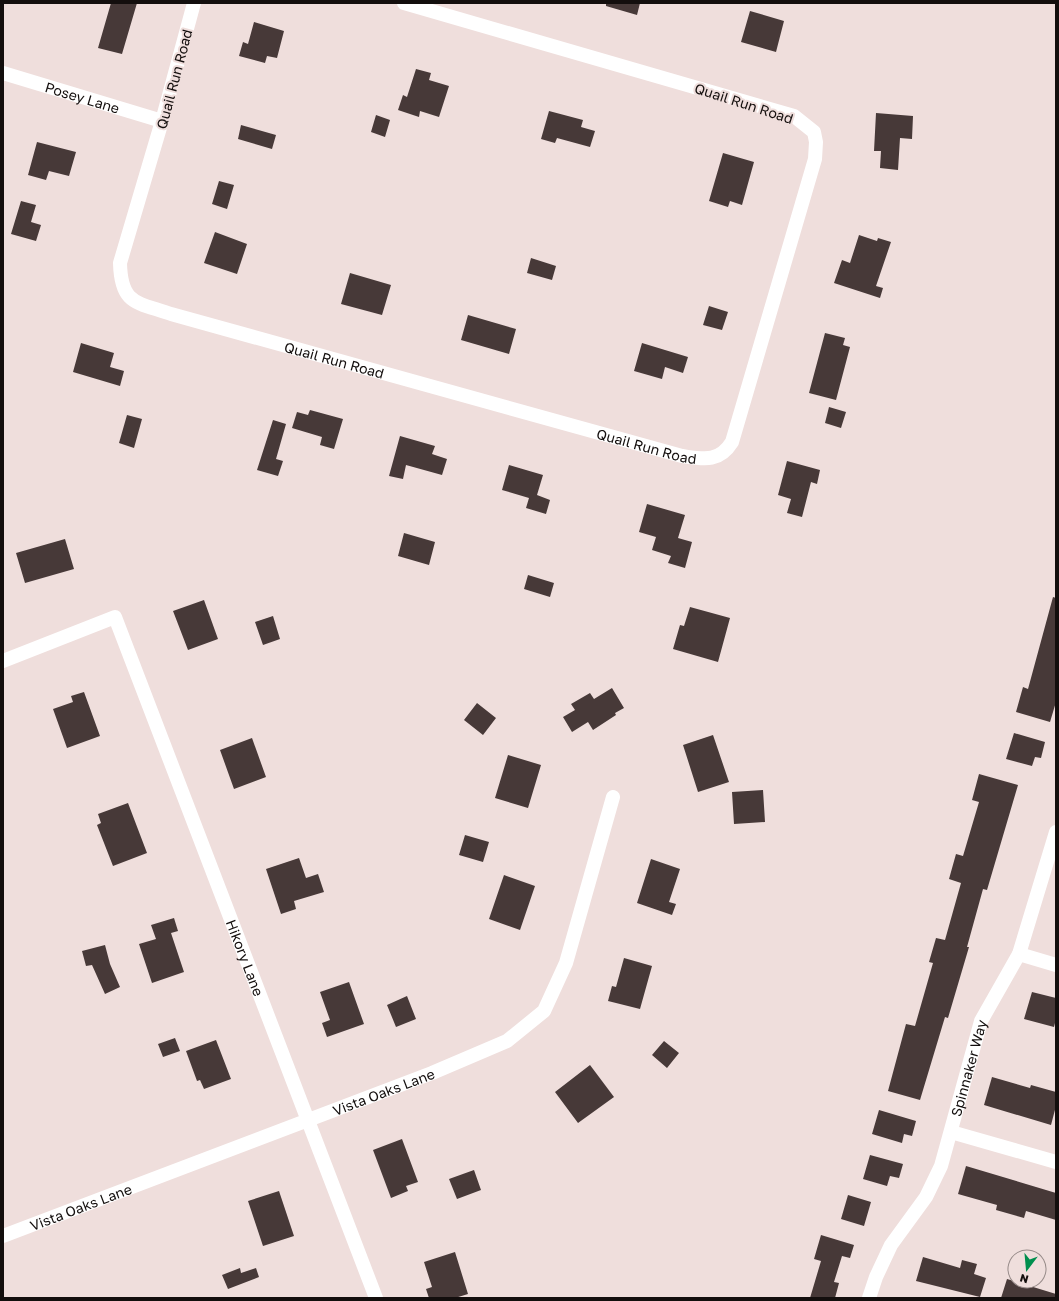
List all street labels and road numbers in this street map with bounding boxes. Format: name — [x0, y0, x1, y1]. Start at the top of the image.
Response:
street label: Quail Run Road — [153, 27, 195, 131]
street label: Posey Lane — [43, 78, 122, 116]
street label: Quail Run Road — [693, 79, 795, 127]
street label: Quail Run Road — [283, 337, 386, 381]
street label: Quail Run Road — [595, 424, 698, 466]
street label: Hikory Lane — [223, 917, 268, 998]
street label: Spinnaker Way — [947, 1018, 990, 1118]
street label: Vista Oaks Lane — [330, 1064, 437, 1118]
street label: Vista Oaks Lane — [27, 1179, 134, 1234]

